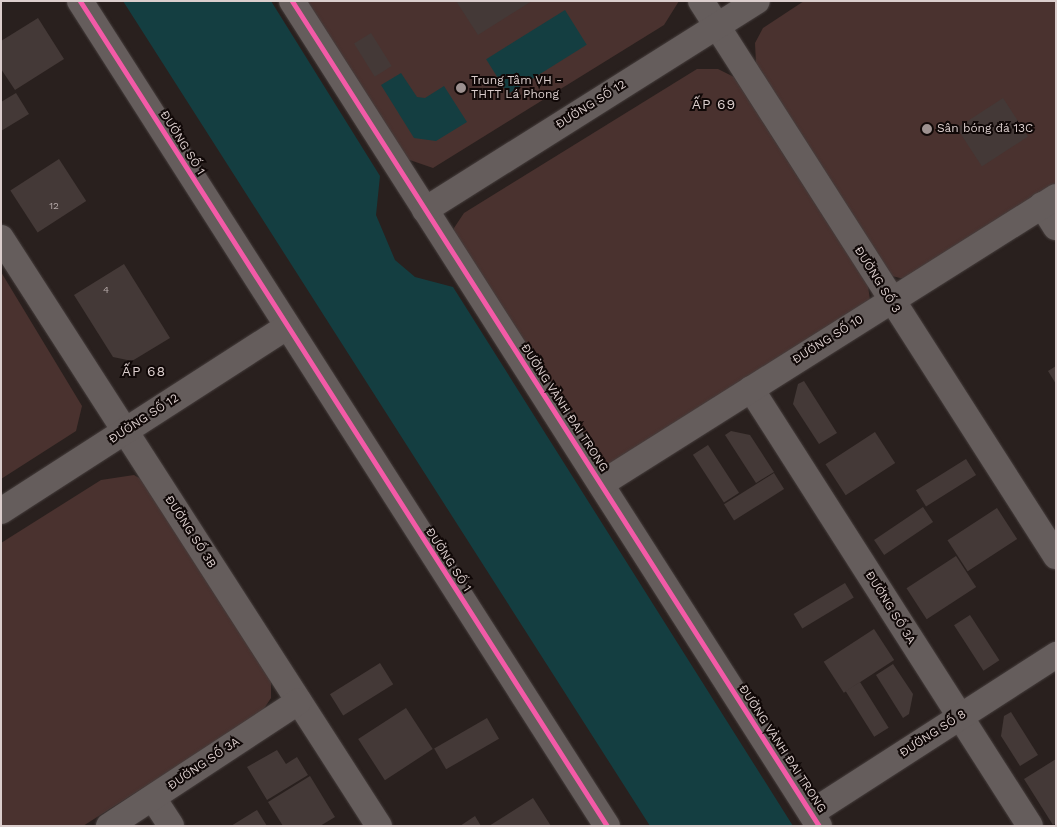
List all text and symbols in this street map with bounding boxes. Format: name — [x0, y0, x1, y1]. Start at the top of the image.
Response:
place label: Trung Tâm VH - THTT Lá Phong — [471, 74, 563, 102]
street label: ĐƯỜNG SỐ 12 — [553, 78, 629, 132]
marker: Trung Tâm VH - THTT Lá Phong — [455, 82, 467, 94]
district label: ẤP 69 — [691, 96, 737, 112]
street label: ĐƯỜNG SỐ 1 — [156, 108, 208, 178]
place label: Sân bóng đá 13C — [937, 122, 1034, 136]
marker: Sân bóng đá 13C — [921, 123, 933, 135]
house number: 12 — [49, 200, 59, 212]
street label: ĐƯỜNG SỐ 3 — [851, 244, 903, 316]
house number: 4 — [103, 284, 109, 296]
street label: ĐƯỜNG SỐ 10 — [790, 312, 866, 368]
street label: ĐƯỜNG VÀNH ĐAI TRONG — [517, 341, 611, 475]
district label: ẤP 68 — [121, 363, 167, 379]
street label: ĐƯỜNG SỐ 12 — [106, 391, 182, 447]
street label: ĐƯỜNG SỐ 3B — [161, 493, 219, 571]
street label: ĐƯỜNG SỐ 1 — [422, 525, 474, 595]
street label: ĐƯỜNG SỐ 3A — [862, 569, 918, 647]
street label: ĐƯỜNG VÀNH ĐAI TRONG — [735, 682, 829, 816]
street label: ĐƯỜNG SỐ 8 — [897, 707, 969, 761]
street label: ĐƯỜNG SỐ 3A — [165, 735, 243, 793]

